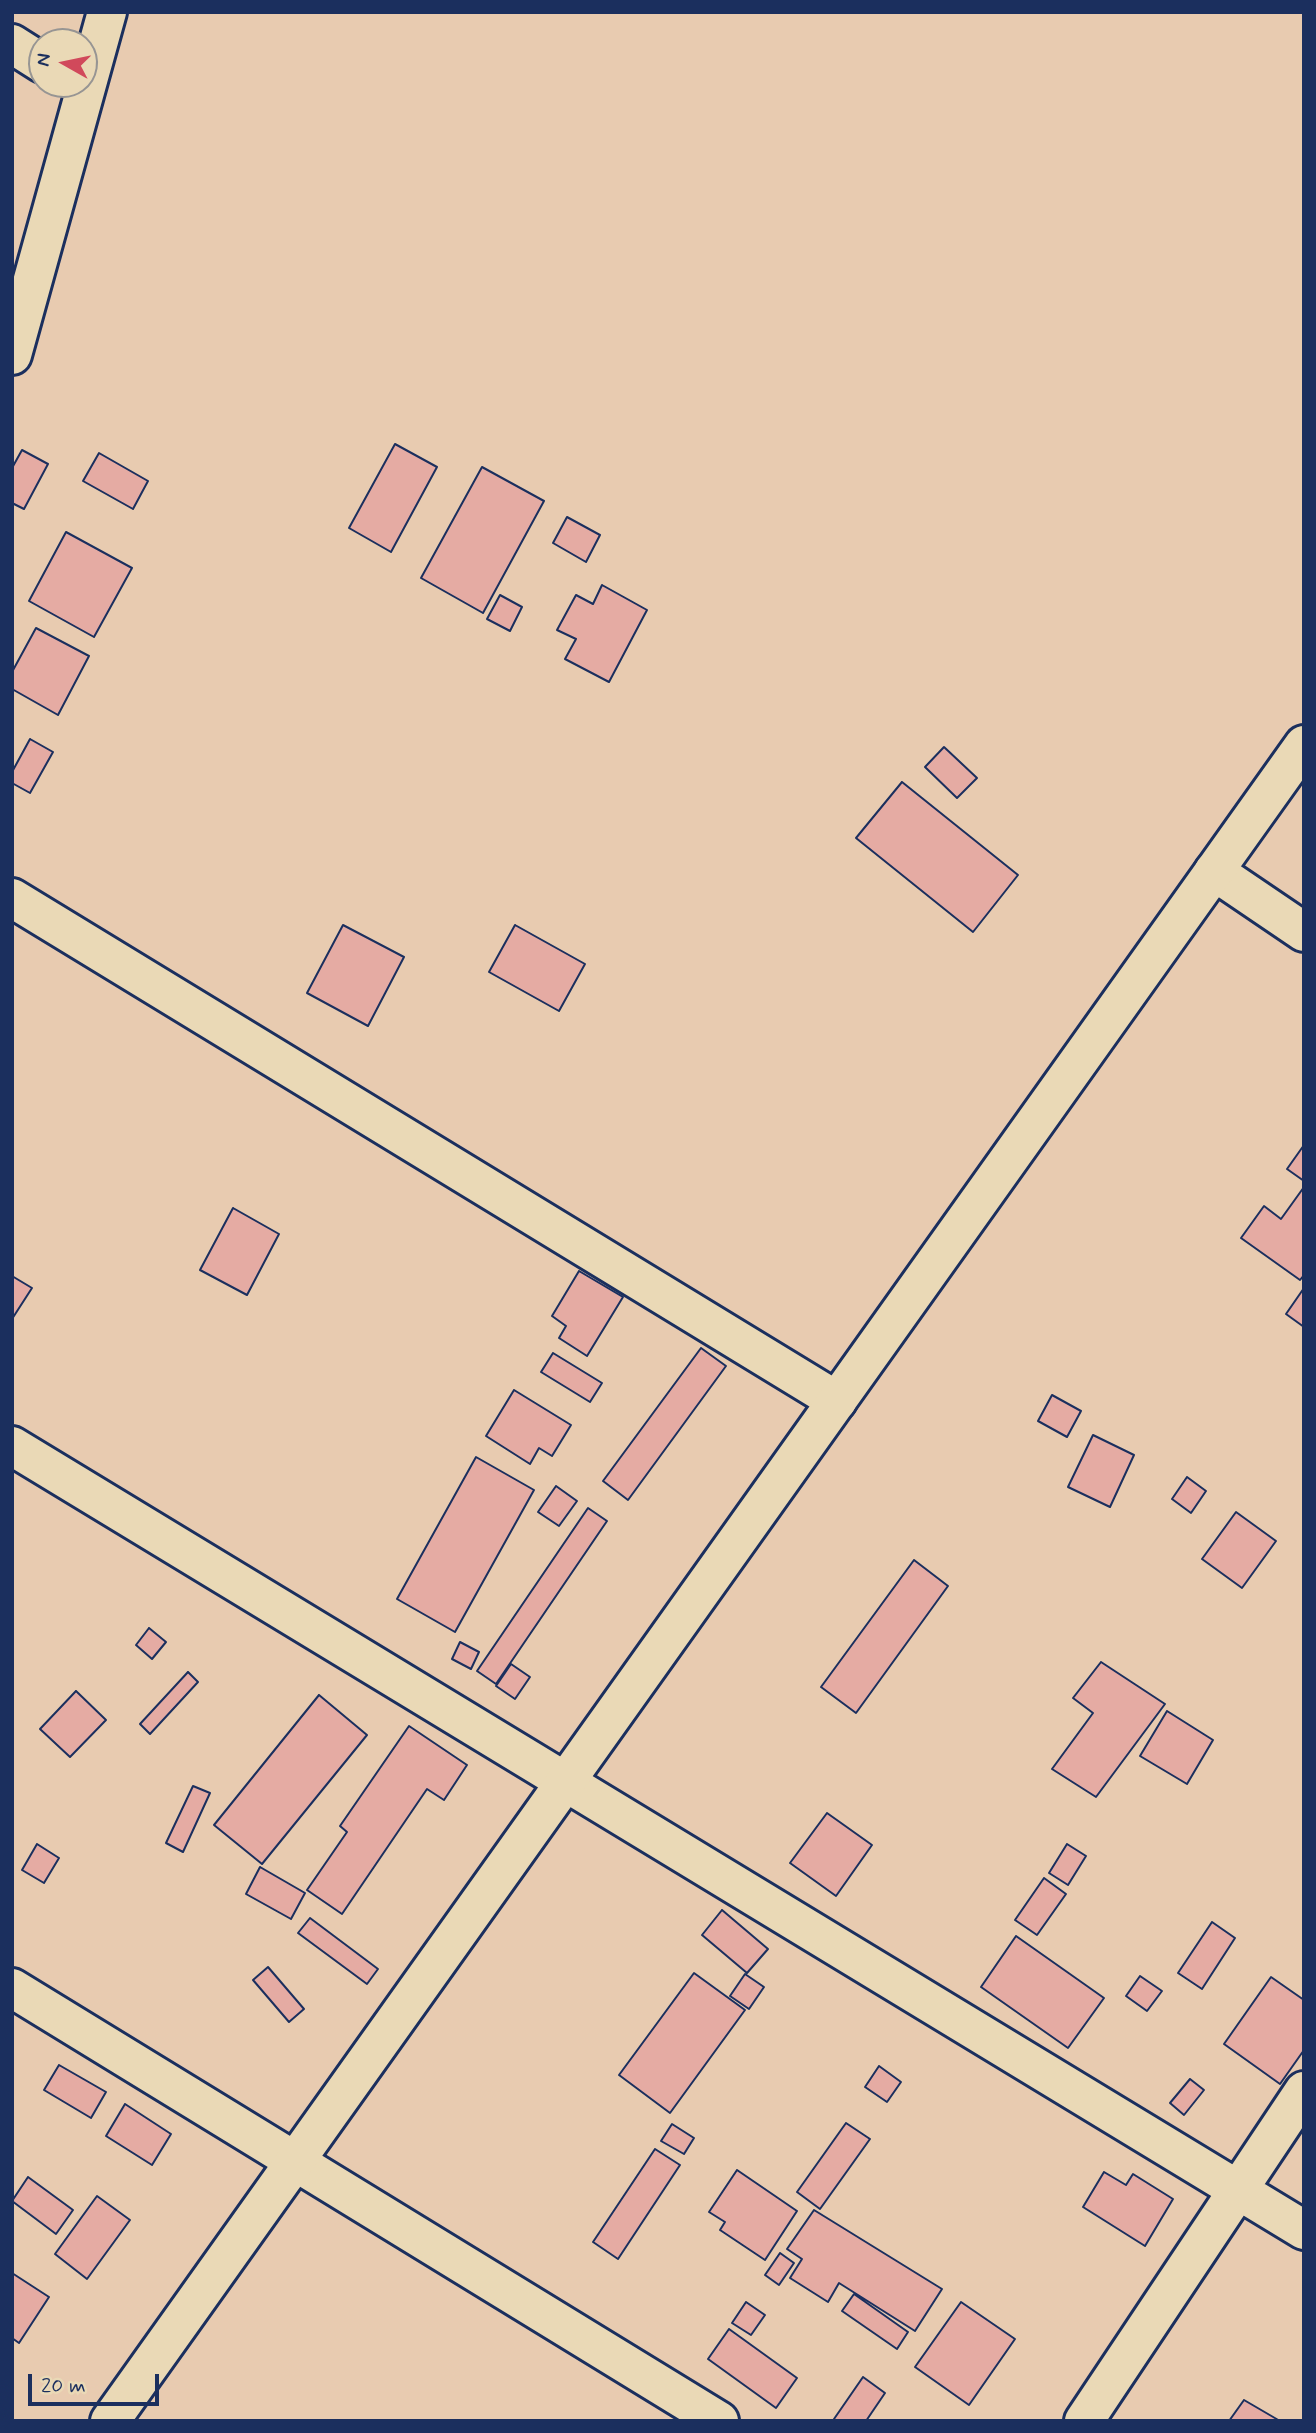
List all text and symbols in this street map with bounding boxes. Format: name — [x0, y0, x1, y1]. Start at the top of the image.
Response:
north arrow — [28, 28, 98, 98]
text: N — [30, 52, 57, 68]
scale bar — [32, 2360, 163, 2404]
text: 20 m — [41, 2372, 86, 2400]

